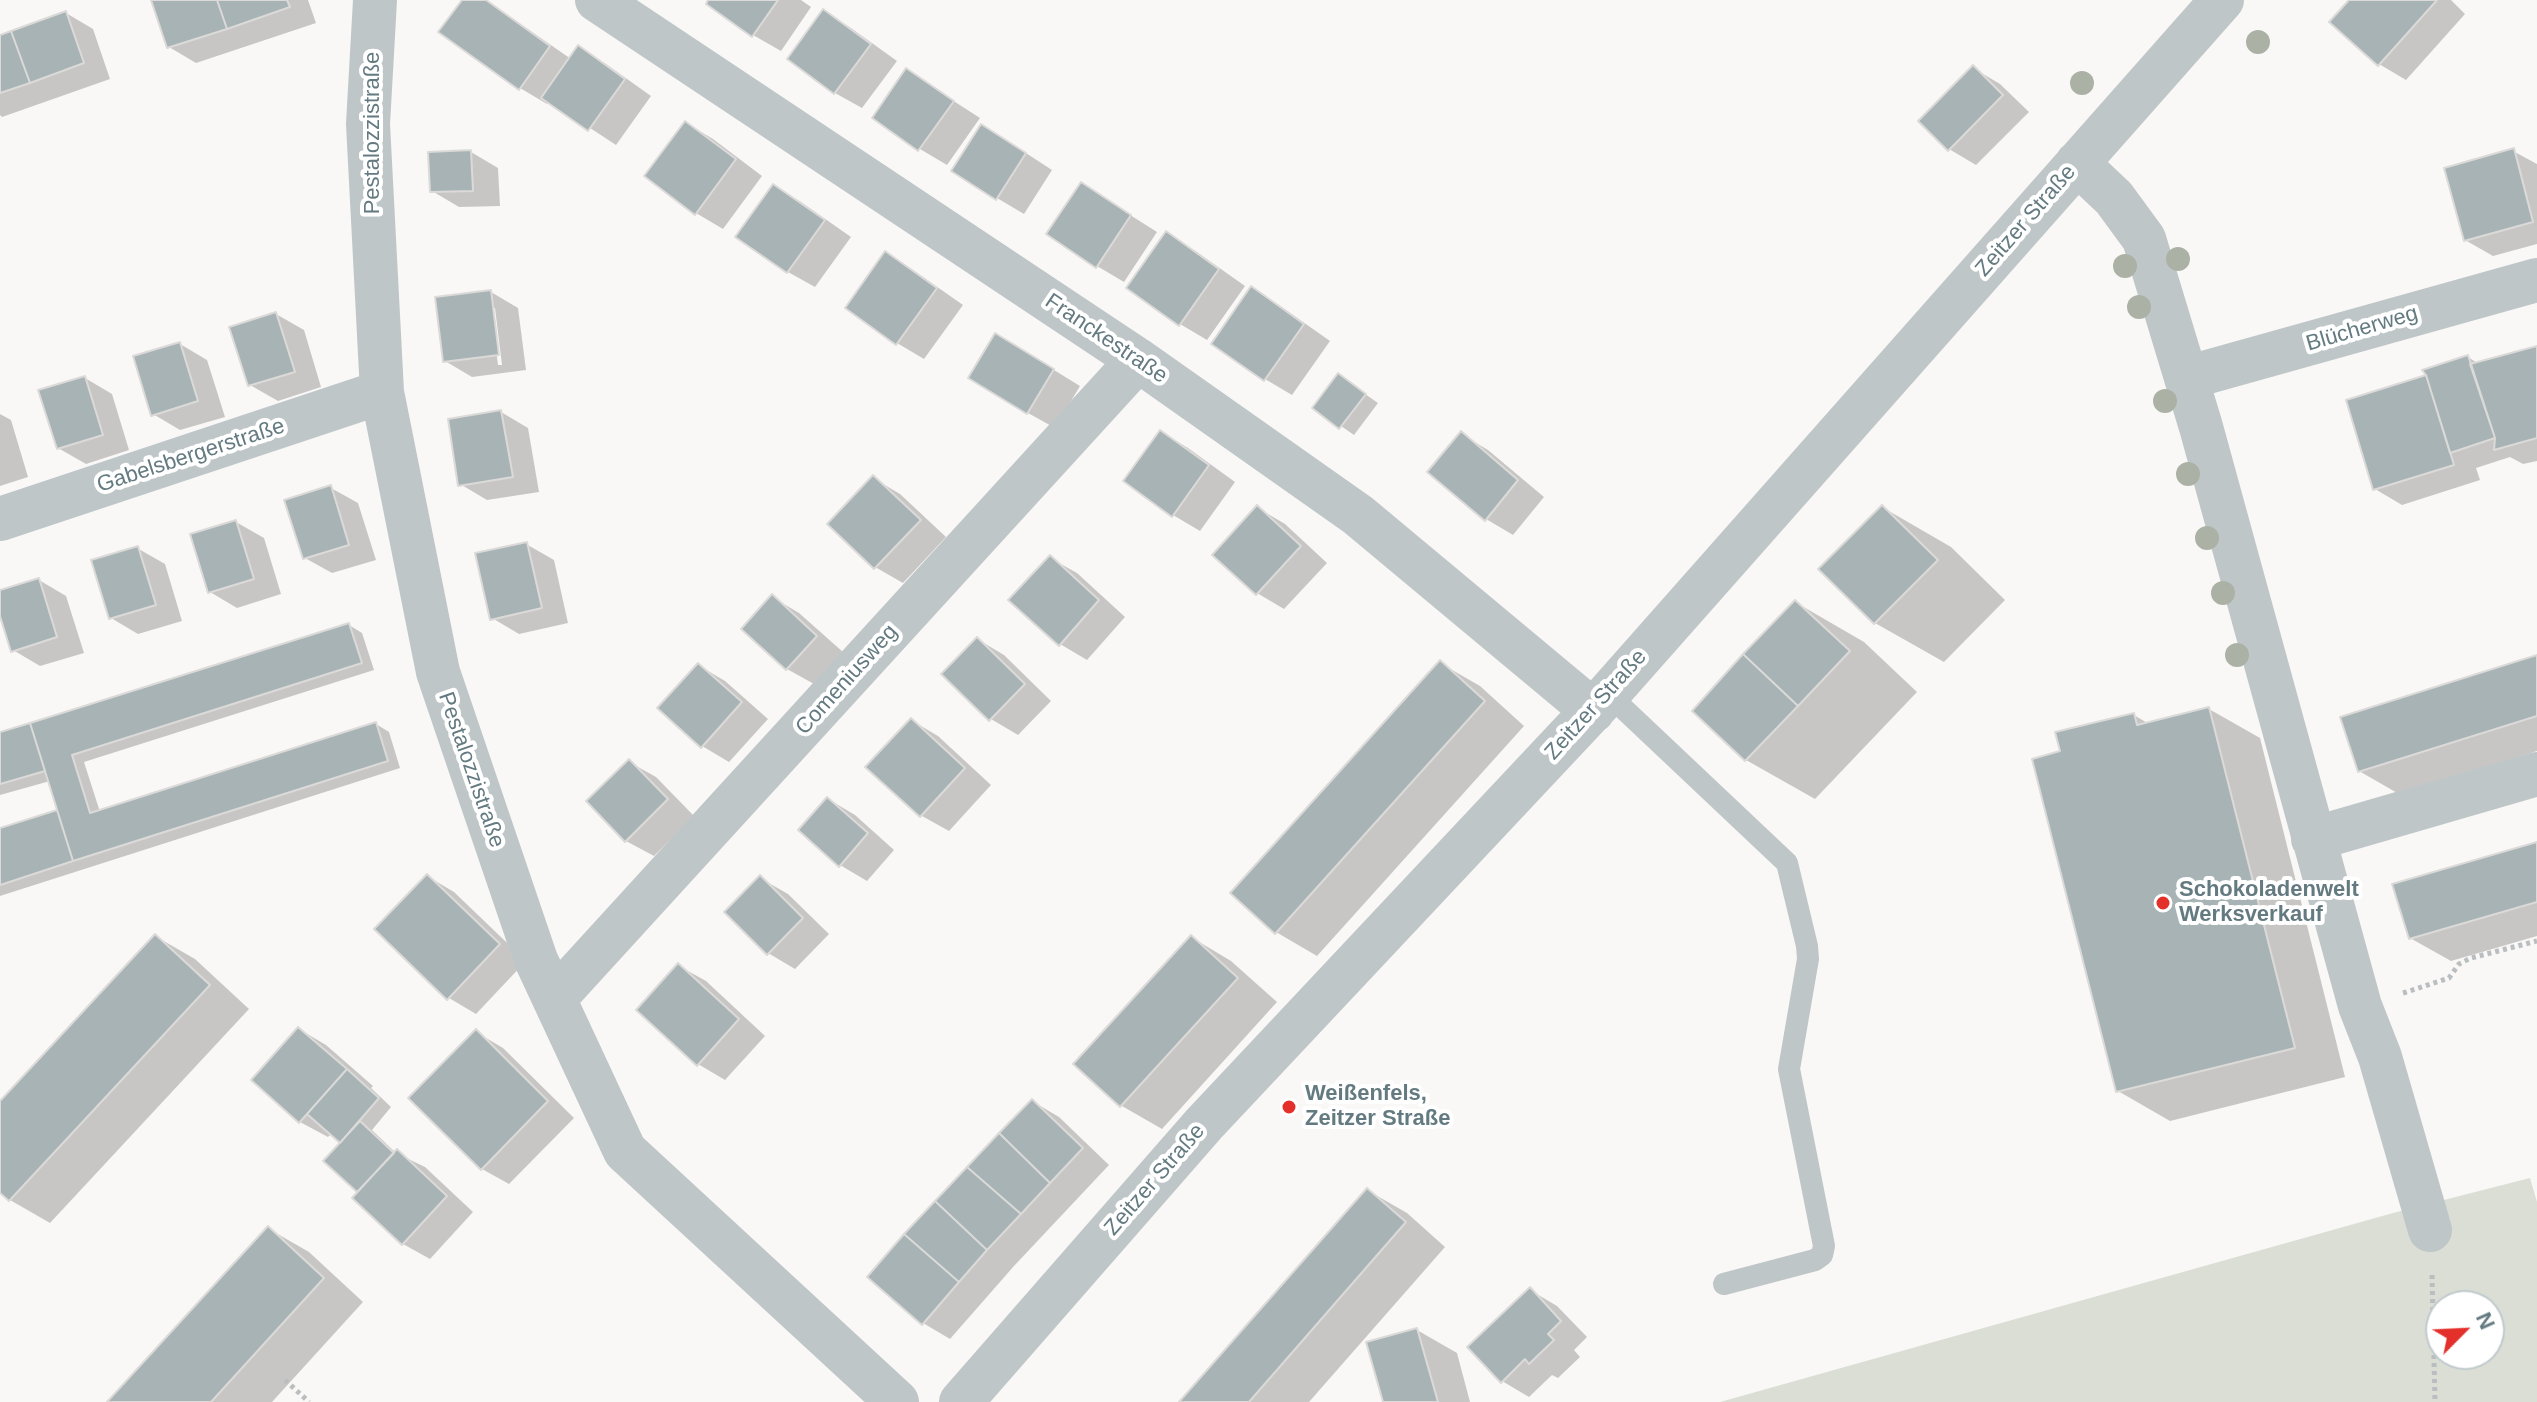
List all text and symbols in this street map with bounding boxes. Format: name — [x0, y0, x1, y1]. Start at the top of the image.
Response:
street label: Pestalozzistraße — [360, 52, 386, 214]
street label: Zeitzer Straße — [1970, 160, 2082, 282]
street label: Franckestraße — [1040, 288, 1172, 390]
street label: Blücherweg — [2303, 300, 2421, 358]
street label: Gabelsbergerstraße — [94, 413, 288, 499]
street label: Comeniusweg — [791, 619, 903, 741]
street label: Zeitzer Straße — [1540, 644, 1652, 766]
street label: Pestalozzistraße — [432, 689, 510, 851]
place label: Schokoladenwelt Werksverkauf — [2179, 877, 2359, 928]
marker: Schokoladenwelt Werksverkauf — [2154, 894, 2172, 912]
place label: Weißenfels, Zeitzer Straße — [1305, 1081, 1450, 1132]
marker: Weißenfels, Zeitzer Straße — [1280, 1098, 1298, 1116]
street label: Zeitzer Straße — [1099, 1119, 1211, 1241]
north arrow — [2425, 1290, 2505, 1370]
text: N — [2471, 1308, 2500, 1333]

